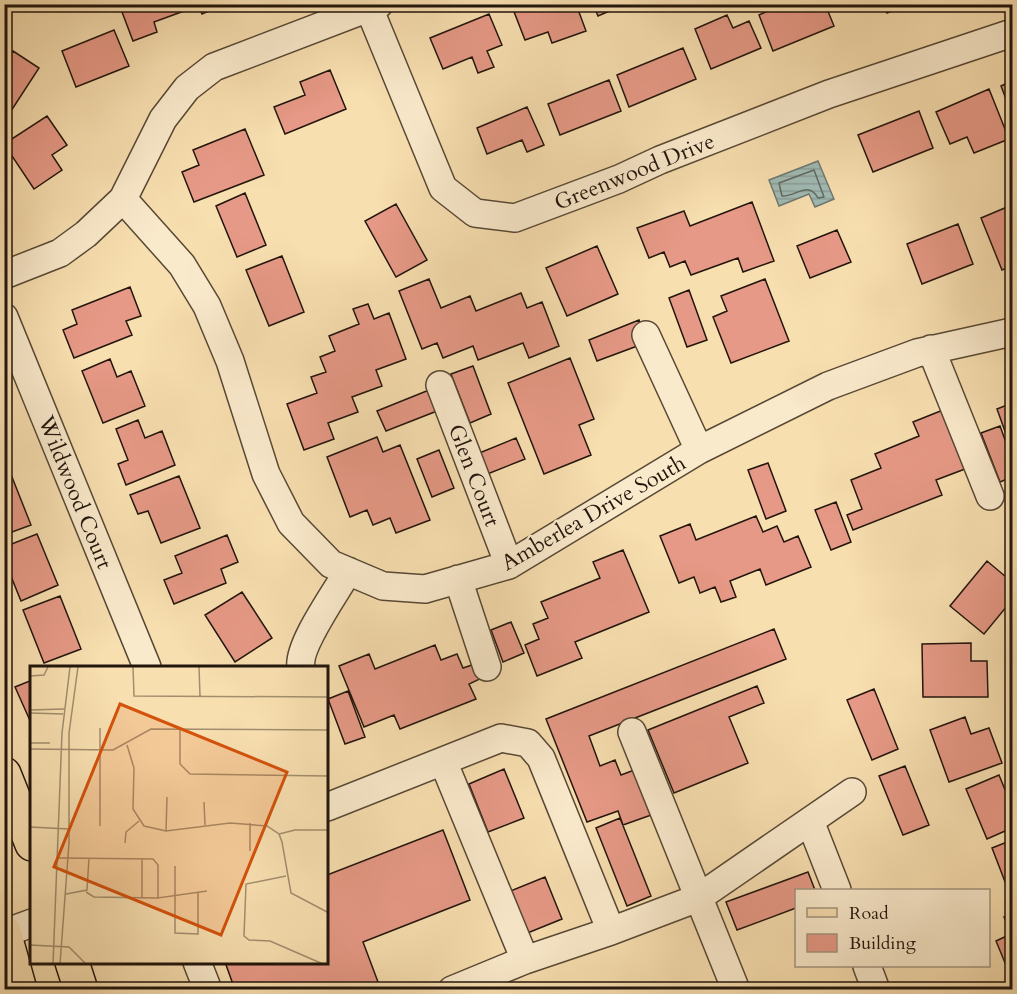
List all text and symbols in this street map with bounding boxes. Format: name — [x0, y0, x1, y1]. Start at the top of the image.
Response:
street label: Greenwood Drive — [550, 126, 719, 218]
street label: Wildwood Court — [30, 410, 119, 573]
street label: Glen Court — [441, 420, 507, 531]
street label: Amberlea Drive South — [496, 448, 691, 578]
inset map — [30, 666, 328, 964]
legend — [795, 889, 990, 967]
text: Road — [849, 901, 889, 926]
text: Building — [849, 931, 917, 956]

